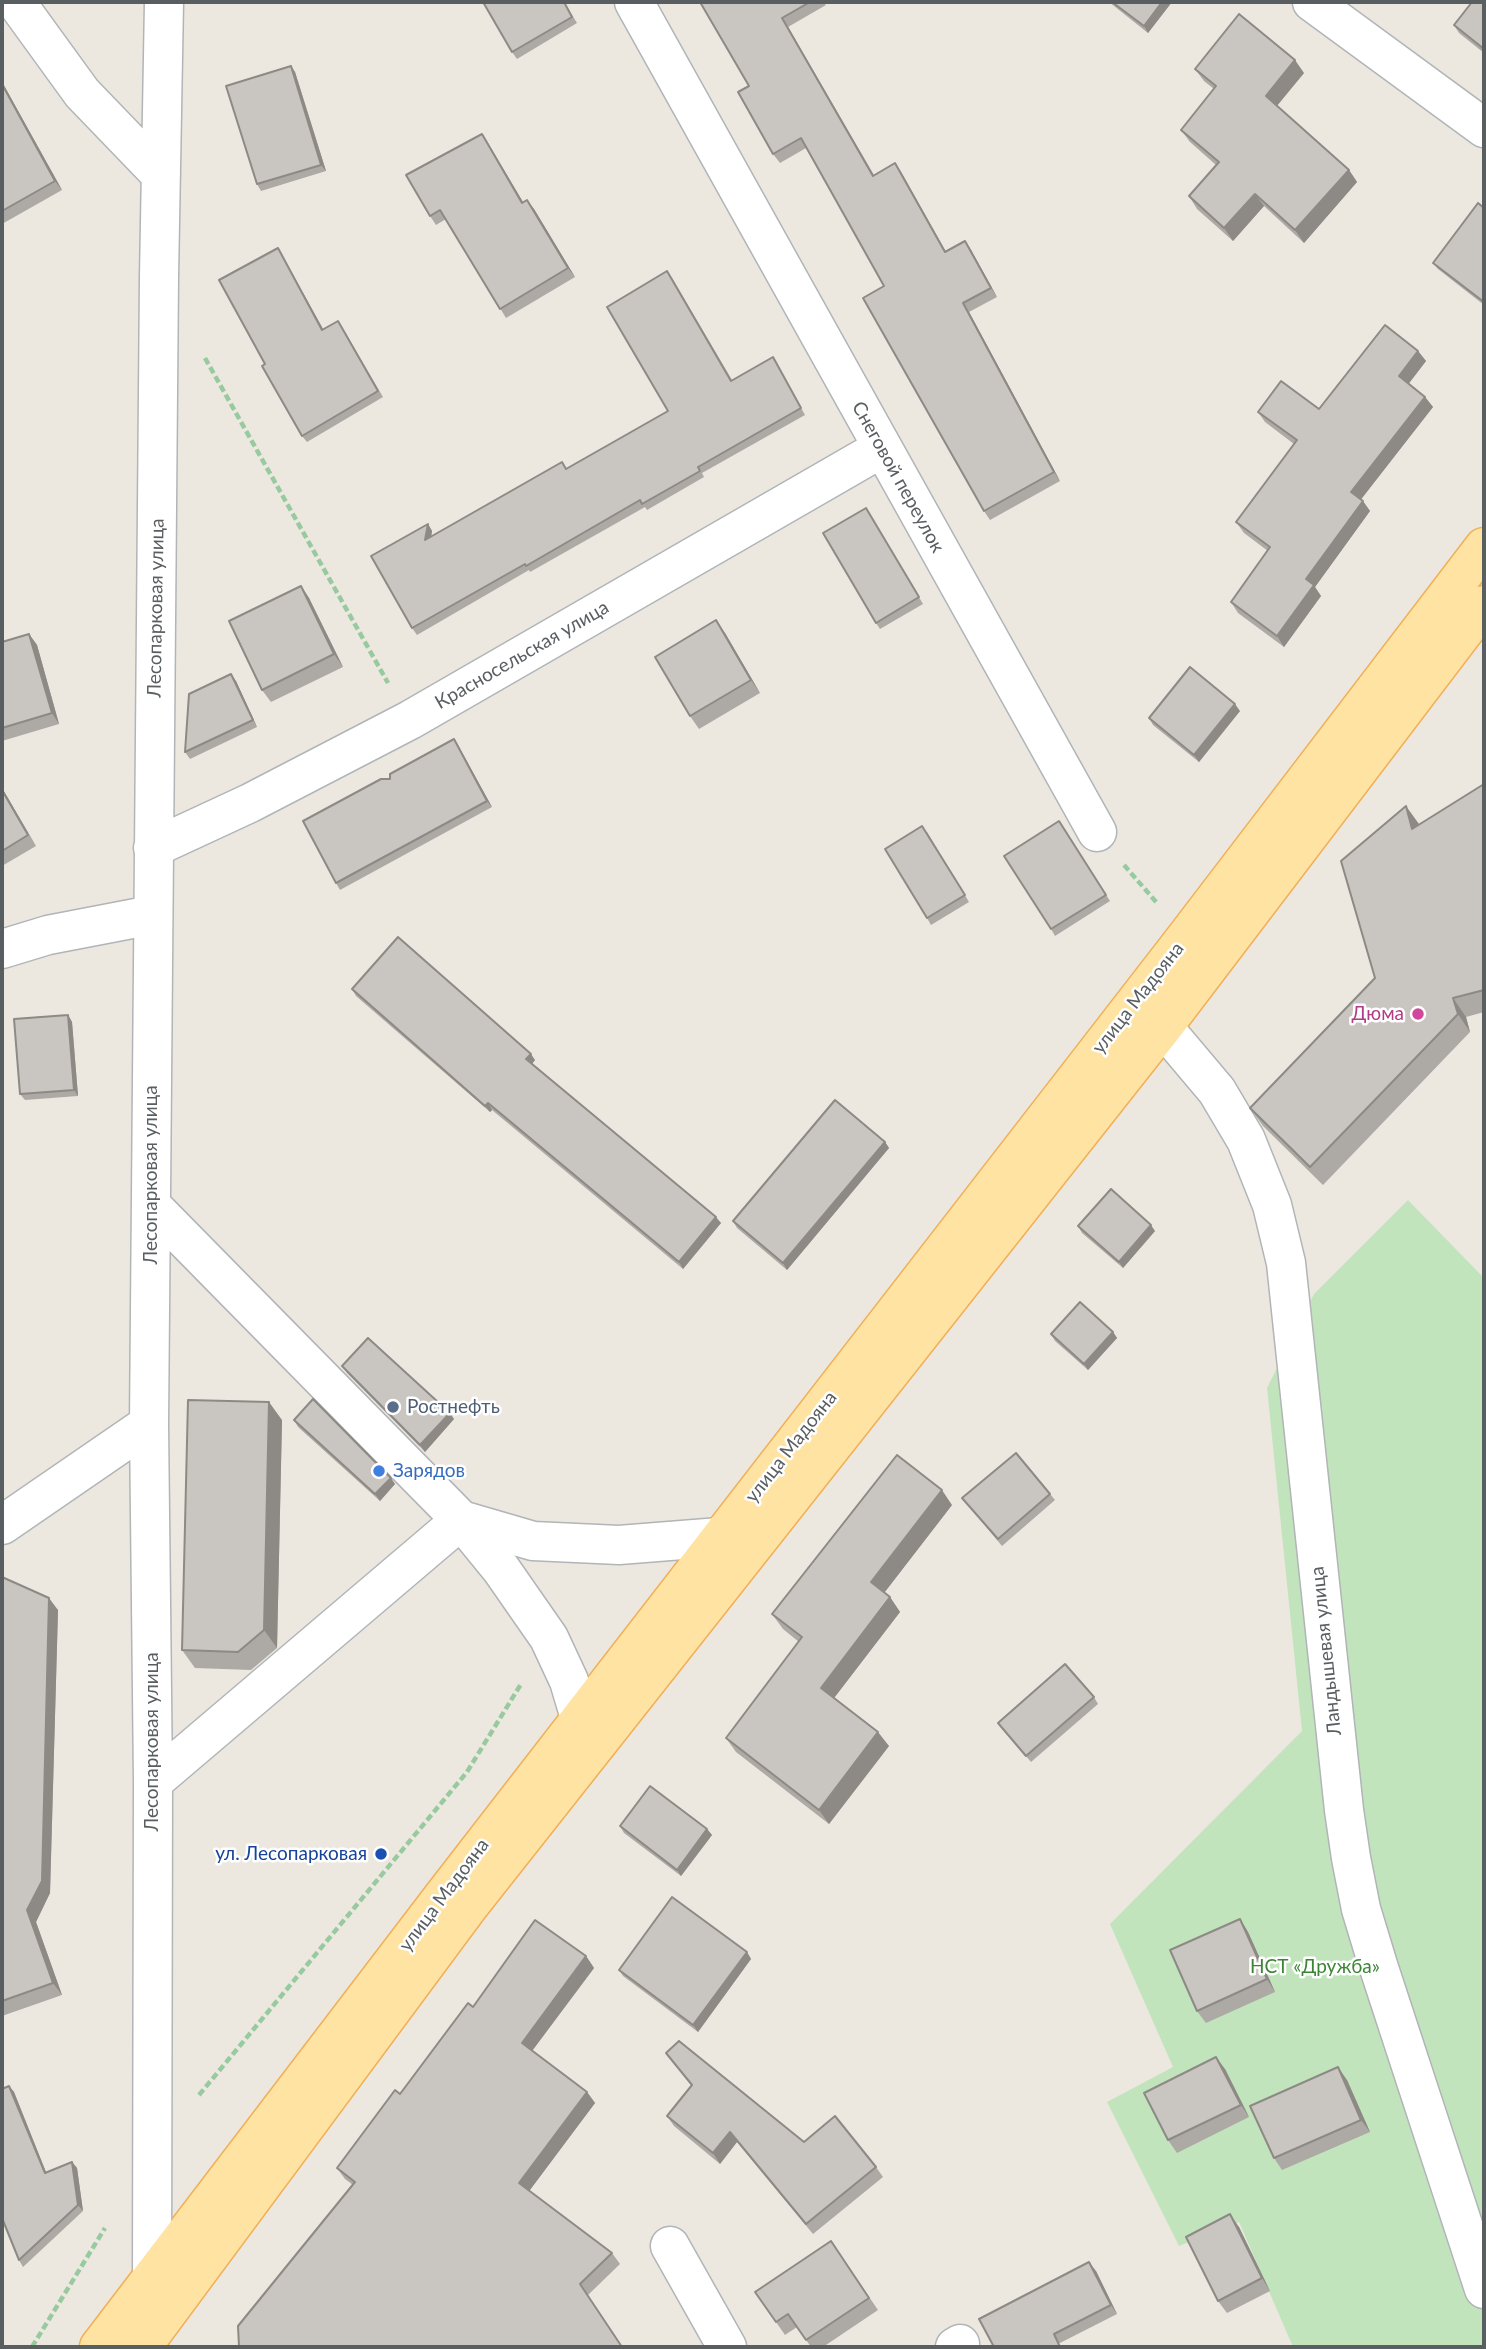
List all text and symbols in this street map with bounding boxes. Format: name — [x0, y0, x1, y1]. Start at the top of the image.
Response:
street label: Снеговой переулок — [847, 397, 949, 557]
street label: Лесопарковая улица — [143, 518, 169, 698]
street label: Красносельская улица — [431, 596, 613, 714]
street label: улица Мадояна — [1087, 938, 1189, 1058]
place label: Дюма — [1352, 1003, 1404, 1025]
marker: Дюма — [1410, 1006, 1426, 1022]
street label: Лесопарковая улица — [140, 1085, 162, 1265]
street label: улица Мадояна — [740, 1387, 842, 1507]
place label: Ростнефть — [407, 1396, 500, 1418]
marker: Ростнефть — [385, 1399, 401, 1415]
place label: Зарядов — [393, 1460, 465, 1482]
marker: Зарядов — [371, 1463, 387, 1479]
street label: Ландышевая улица — [1306, 1565, 1346, 1737]
street label: Лесопарковая улица — [141, 1652, 163, 1832]
street label: улица Мадояна — [394, 1834, 494, 1956]
place label: ул. Лесопарковая — [215, 1843, 367, 1865]
marker: ул. Лесопарковая — [373, 1846, 389, 1862]
park label: НСТ «Дружба» — [1250, 1956, 1380, 1978]

